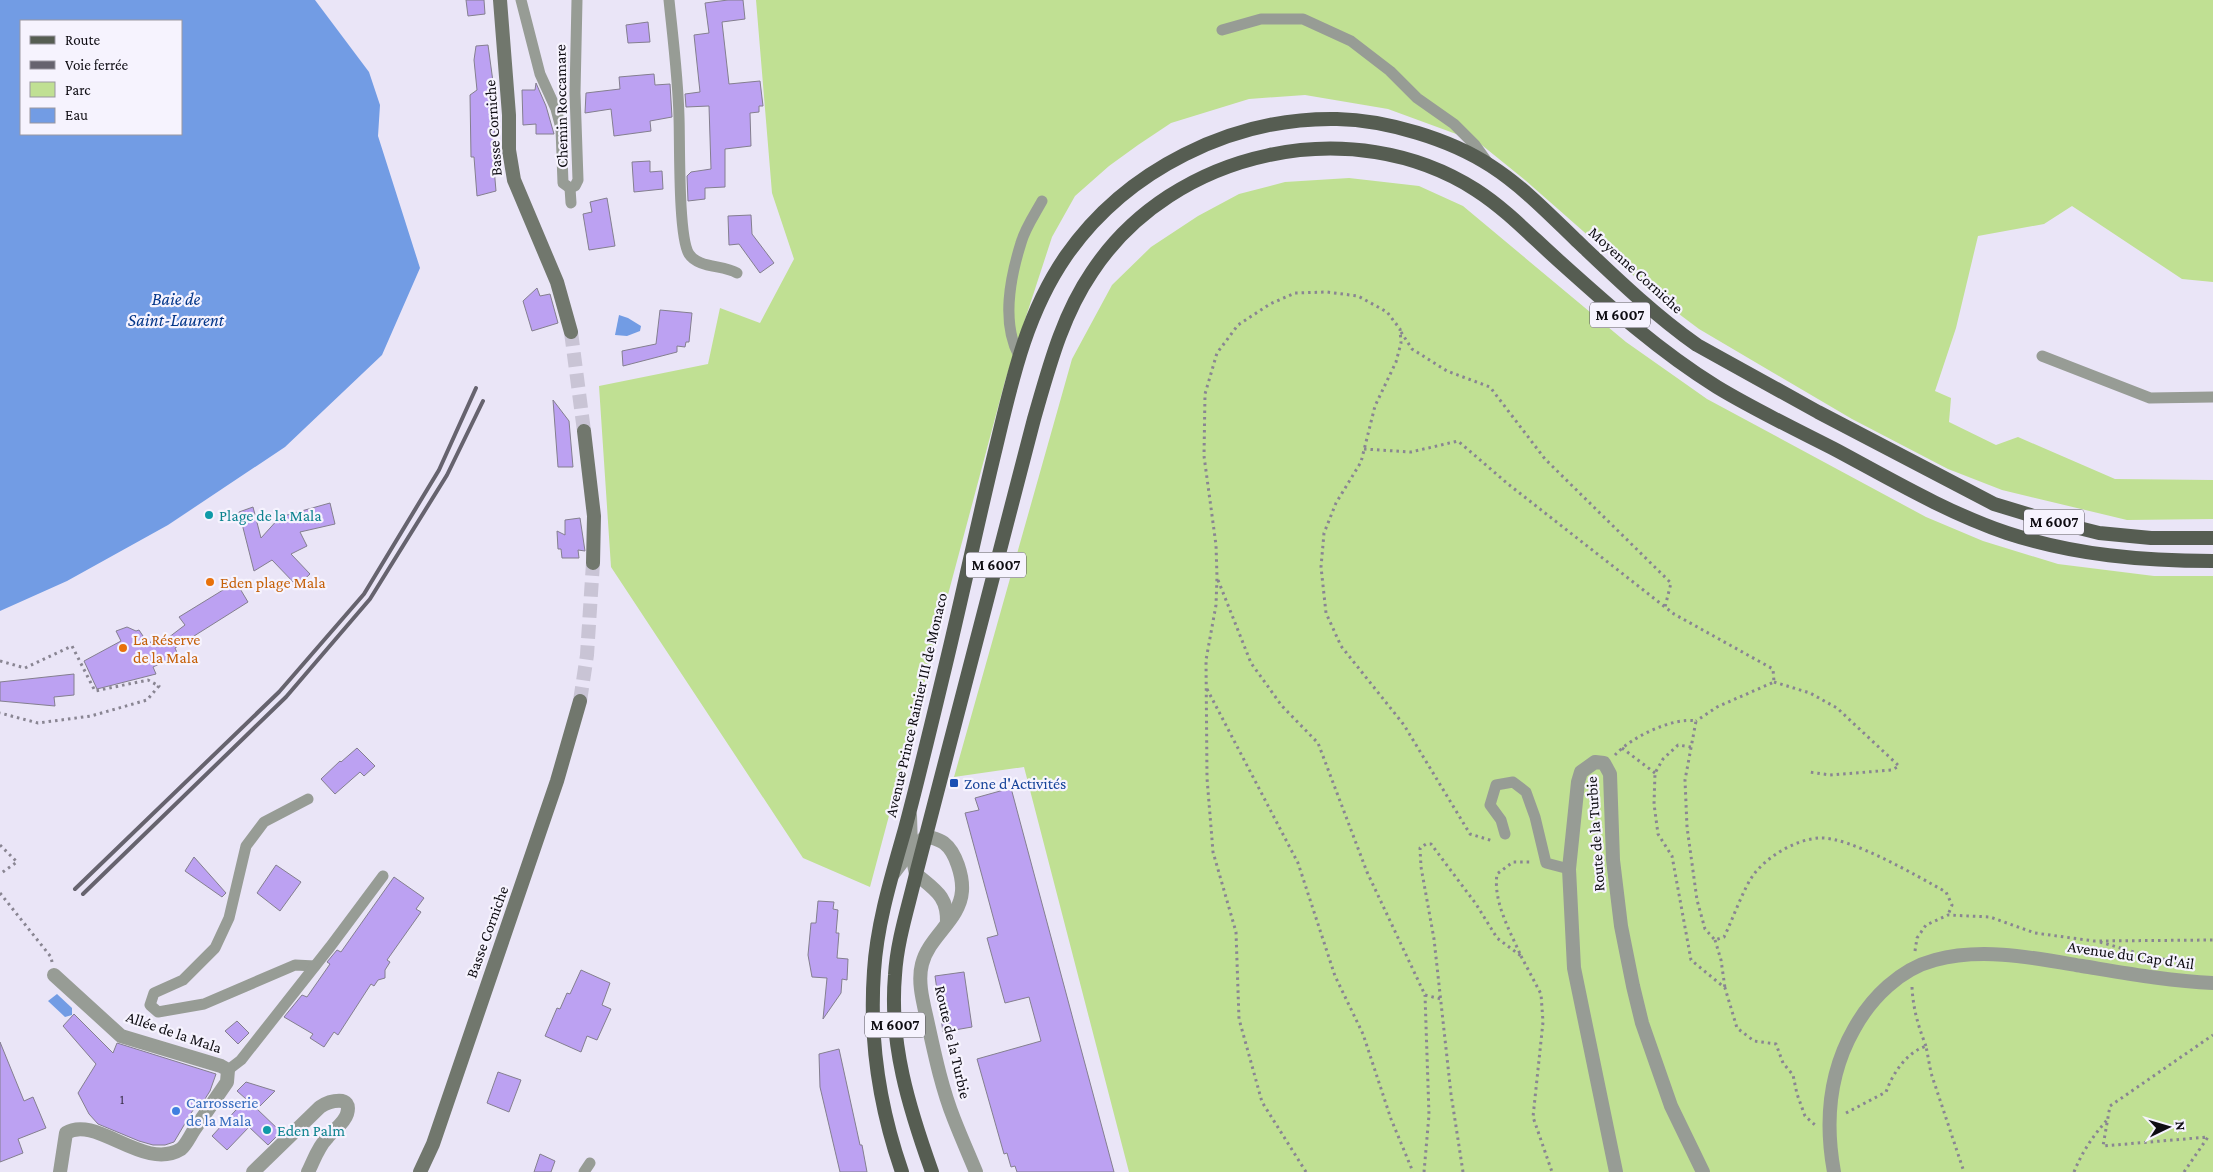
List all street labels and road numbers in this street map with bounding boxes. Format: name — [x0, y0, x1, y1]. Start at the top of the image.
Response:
street label: Chemin Roccamare — [551, 44, 571, 168]
street label: Basse Corniche — [481, 79, 505, 177]
street label: Moyenne Corniche — [1585, 223, 1687, 317]
road number: M 6007 — [1590, 302, 1650, 328]
road number: M 6007 — [2024, 510, 2084, 534]
road number: M 6007 — [966, 552, 1026, 578]
street label: Avenue Prince Rainier III de Monaco — [882, 591, 950, 819]
street label: Route de la Turbie — [1582, 776, 1608, 892]
street label: Basse Corniche — [462, 884, 512, 980]
street label: Avenue du Cap d'Ail — [2066, 938, 2195, 973]
street label: Route de la Turbie — [932, 984, 974, 1100]
street label: Allée de la Mala — [124, 1008, 225, 1056]
road number: M 6007 — [865, 1012, 925, 1038]

